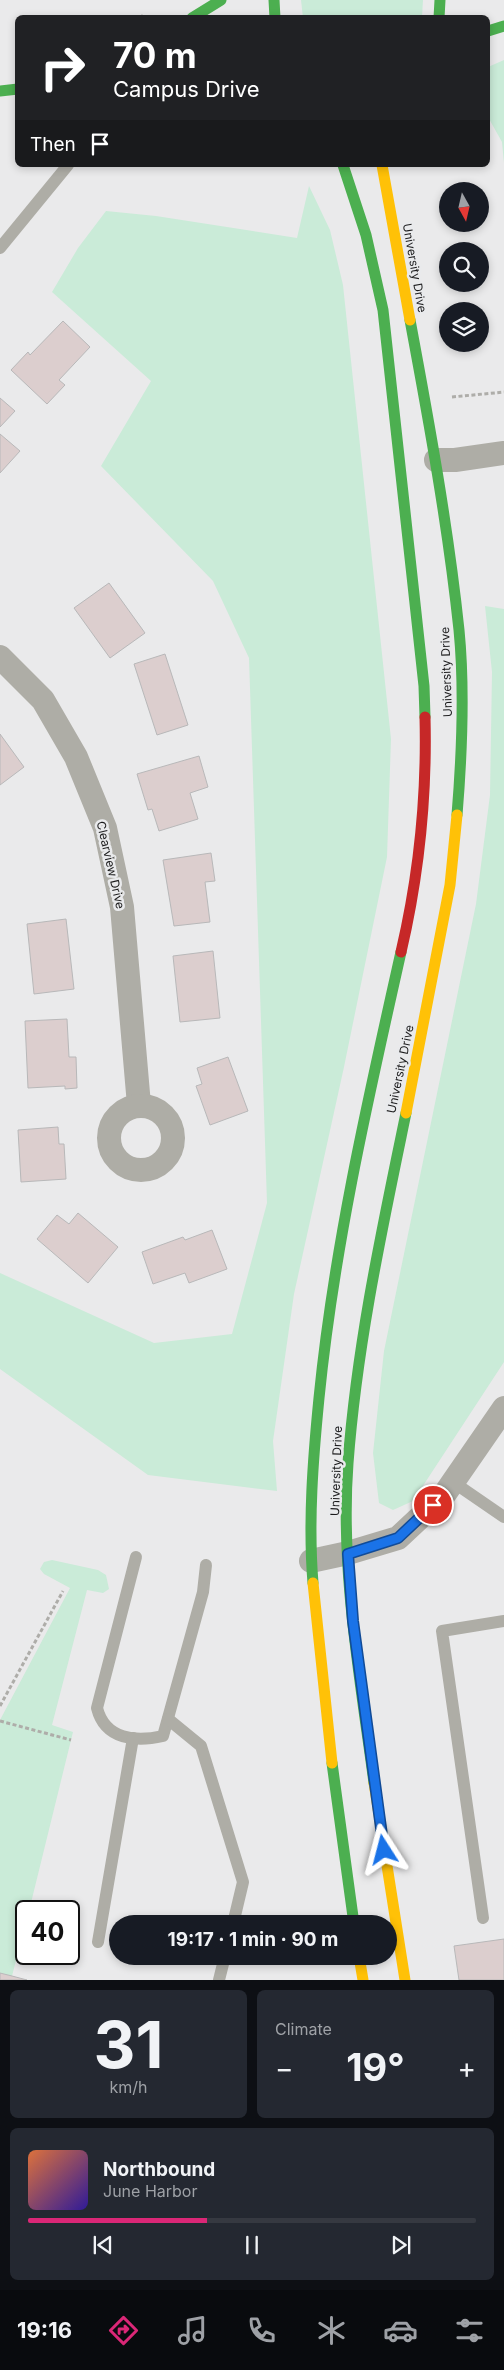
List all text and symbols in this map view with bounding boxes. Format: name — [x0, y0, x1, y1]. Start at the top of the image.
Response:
text: 70 m — [113, 34, 197, 76]
icon: right — [30, 35, 95, 100]
text: Campus Drive — [113, 76, 260, 102]
icon: arrive — [86, 130, 114, 158]
text: Then — [30, 133, 76, 156]
north arrow — [439, 182, 489, 232]
map controls — [439, 182, 489, 352]
street label: University Drive — [400, 222, 430, 314]
button: search — [439, 242, 489, 292]
button: layers — [439, 302, 489, 352]
street label: University Drive — [437, 627, 455, 717]
street label: Clearview Drive — [94, 820, 128, 910]
street label: University Drive — [383, 1023, 417, 1115]
street label: University Drive — [327, 1426, 345, 1516]
pin — [412, 1484, 454, 1526]
icon: arrive — [419, 1491, 447, 1519]
position arrow — [357, 1823, 409, 1875]
speed limit sign: 40 — [15, 1900, 80, 1965]
text: 19:17 · 1 min · 90 m — [168, 1928, 338, 1951]
text: 31 — [94, 2005, 163, 2084]
text: Climate — [275, 2019, 332, 2039]
text: 19° — [346, 2044, 405, 2090]
text: − — [275, 2051, 294, 2085]
text: + — [457, 2051, 476, 2085]
text: km/h — [109, 2077, 148, 2097]
text: Northbound — [103, 2158, 215, 2181]
text: June Harbor — [103, 2181, 197, 2201]
icon: previous — [89, 2231, 117, 2259]
icon: pause — [238, 2231, 266, 2259]
icon: next — [387, 2231, 415, 2259]
icon: directions — [106, 2313, 141, 2348]
icon: music — [175, 2313, 210, 2348]
icon: phone — [244, 2313, 279, 2348]
icon: climate — [314, 2313, 349, 2348]
icon: car — [383, 2313, 418, 2348]
icon: filters — [452, 2313, 487, 2348]
text: 19:16 — [17, 2317, 72, 2343]

